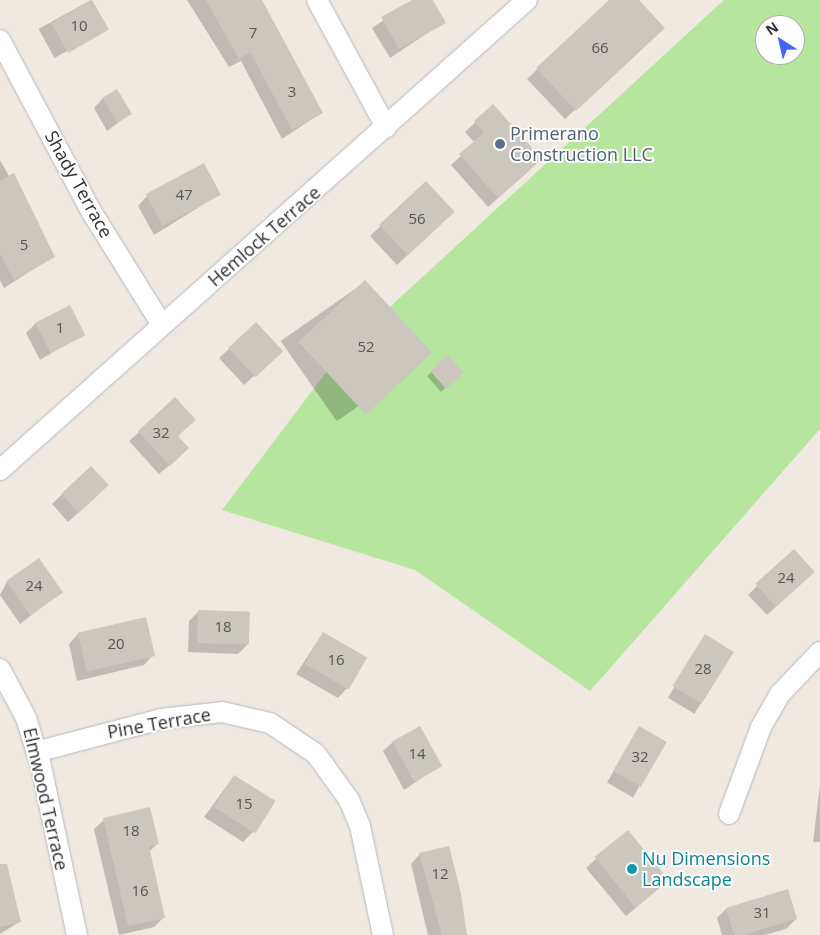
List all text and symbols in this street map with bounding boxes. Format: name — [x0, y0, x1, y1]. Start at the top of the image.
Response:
north arrow — [755, 15, 805, 65]
house number: 10 — [70, 17, 88, 35]
text: N — [762, 17, 782, 39]
house number: 7 — [249, 24, 257, 42]
house number: 66 — [591, 39, 609, 57]
house number: 3 — [288, 83, 296, 101]
place label: Primerano Construction LLC — [510, 123, 653, 166]
street label: Shady Terrace — [41, 127, 117, 241]
marker: Primerano Construction LLC — [494, 138, 506, 150]
street label: Hemlock Terrace — [203, 181, 325, 291]
house number: 47 — [175, 186, 193, 204]
house number: 56 — [408, 210, 426, 228]
house number: 5 — [20, 236, 28, 254]
house number: 1 — [56, 319, 64, 337]
house number: 52 — [357, 338, 375, 356]
house number: 32 — [152, 424, 170, 442]
house number: 24 — [777, 569, 795, 587]
house number: 24 — [25, 577, 43, 595]
house number: 18 — [214, 618, 232, 636]
house number: 20 — [107, 635, 125, 653]
house number: 16 — [327, 651, 345, 669]
house number: 28 — [694, 660, 712, 678]
street label: Pine Terrace — [106, 703, 212, 743]
street label: Elmwood Terrace — [19, 725, 73, 873]
house number: 14 — [408, 745, 426, 763]
house number: 32 — [631, 748, 649, 766]
house number: 15 — [235, 795, 253, 813]
house number: 18 — [122, 822, 140, 840]
place label: Nu Dimensions Landscape — [642, 848, 770, 891]
marker: Nu Dimensions Landscape — [626, 863, 638, 875]
house number: 12 — [431, 865, 449, 883]
house number: 16 — [131, 882, 149, 900]
house number: 31 — [753, 904, 771, 922]

